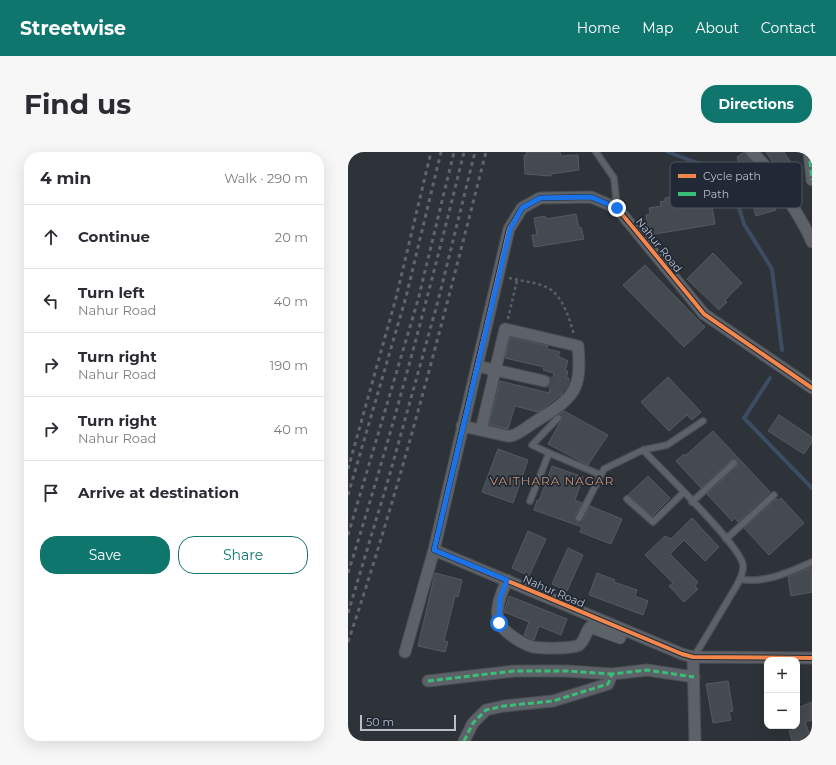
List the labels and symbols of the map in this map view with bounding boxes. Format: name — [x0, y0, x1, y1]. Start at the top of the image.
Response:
legend — [670, 162, 802, 208]
text: Cycle path — [703, 169, 761, 183]
text: Path — [703, 187, 729, 201]
route end — [608, 199, 626, 217]
street label: Nahur Road — [633, 215, 685, 275]
district label: VAITHARA NAGAR — [490, 473, 614, 488]
street label: Nahur Road — [521, 572, 587, 610]
route start — [490, 614, 508, 632]
scale bar — [360, 713, 456, 732]

